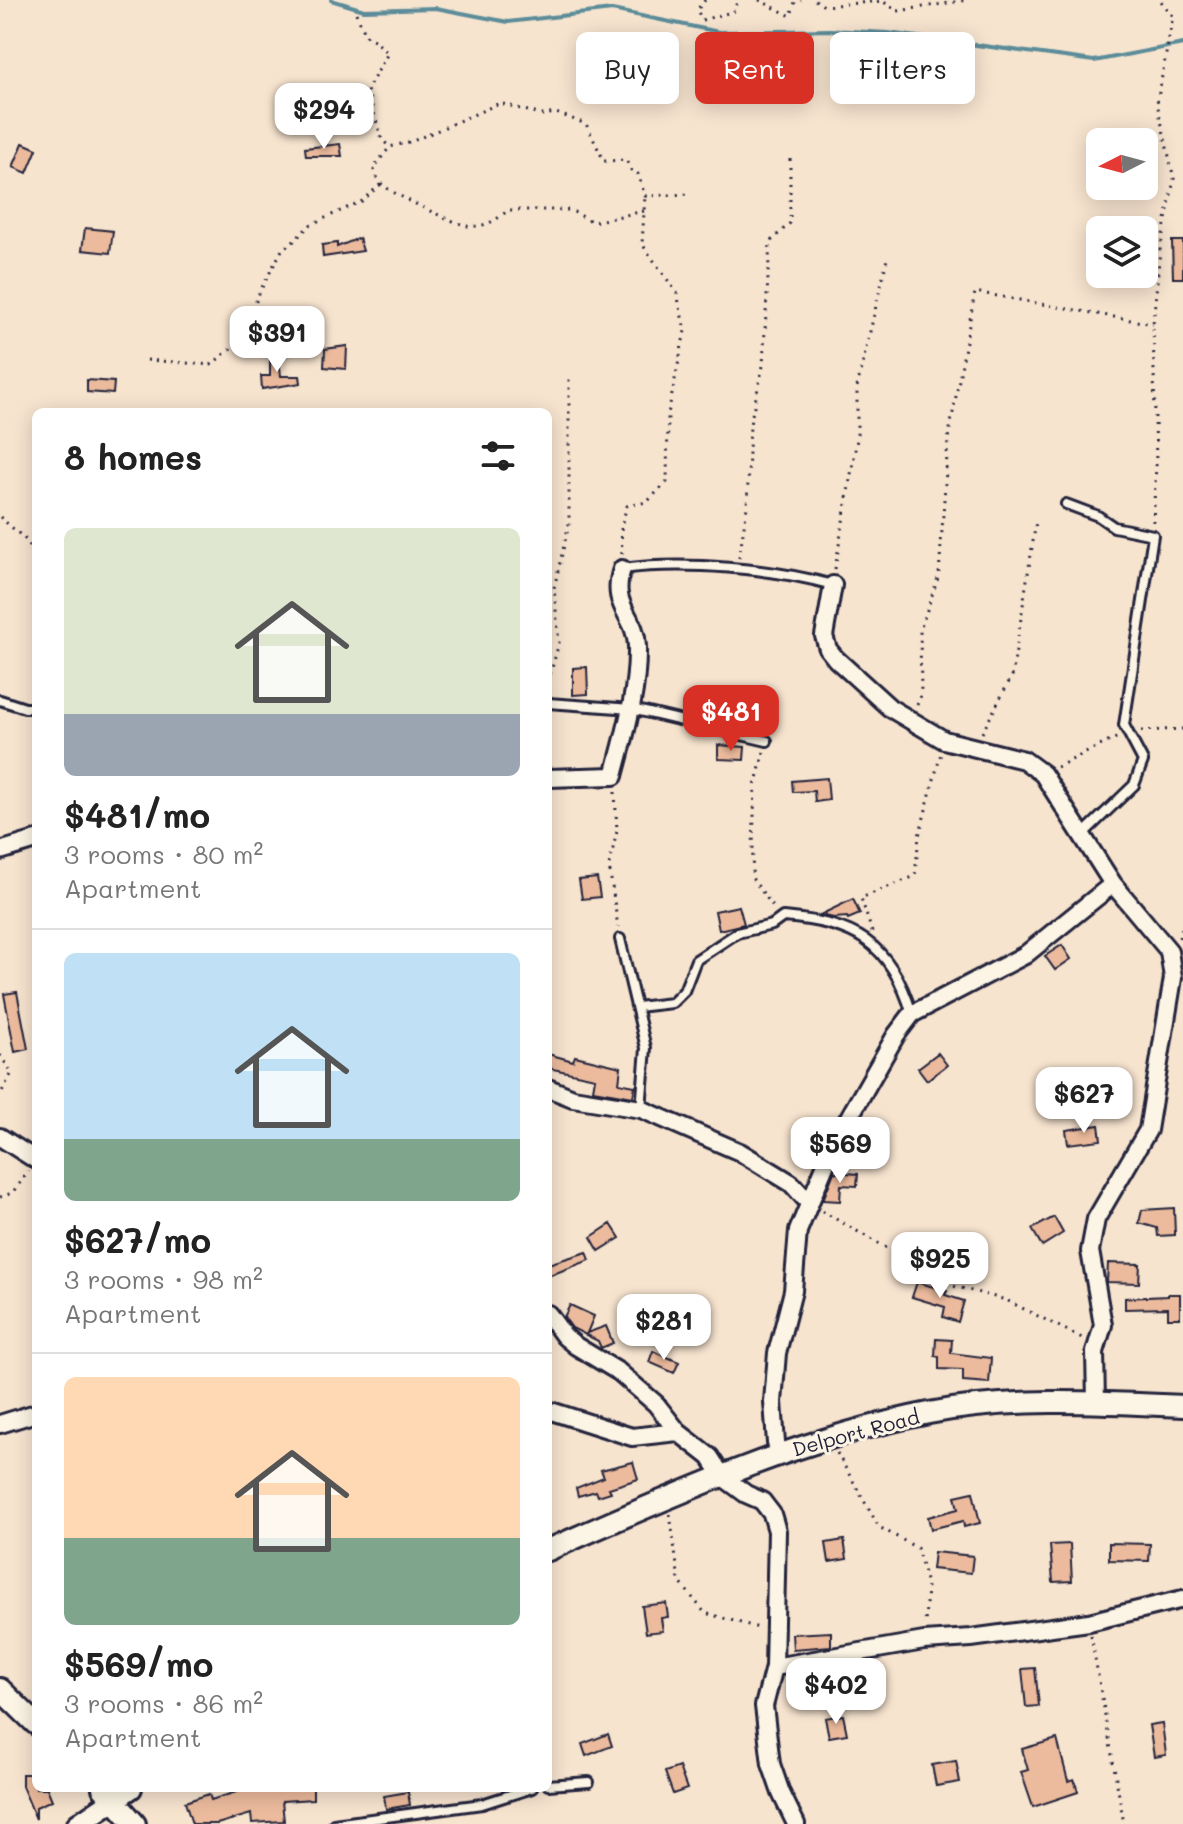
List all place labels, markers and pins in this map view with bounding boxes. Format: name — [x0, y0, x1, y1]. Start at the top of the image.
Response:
pin: $294 — [277, 83, 371, 151]
pin: $391 — [230, 306, 324, 374]
pin: $481 — [684, 685, 778, 753]
pin: $627 — [1037, 1067, 1131, 1135]
pin: $569 — [793, 1117, 887, 1185]
pin: $925 — [893, 1232, 987, 1300]
pin: $281 — [617, 1294, 711, 1362]
pin: $402 — [789, 1658, 883, 1726]

